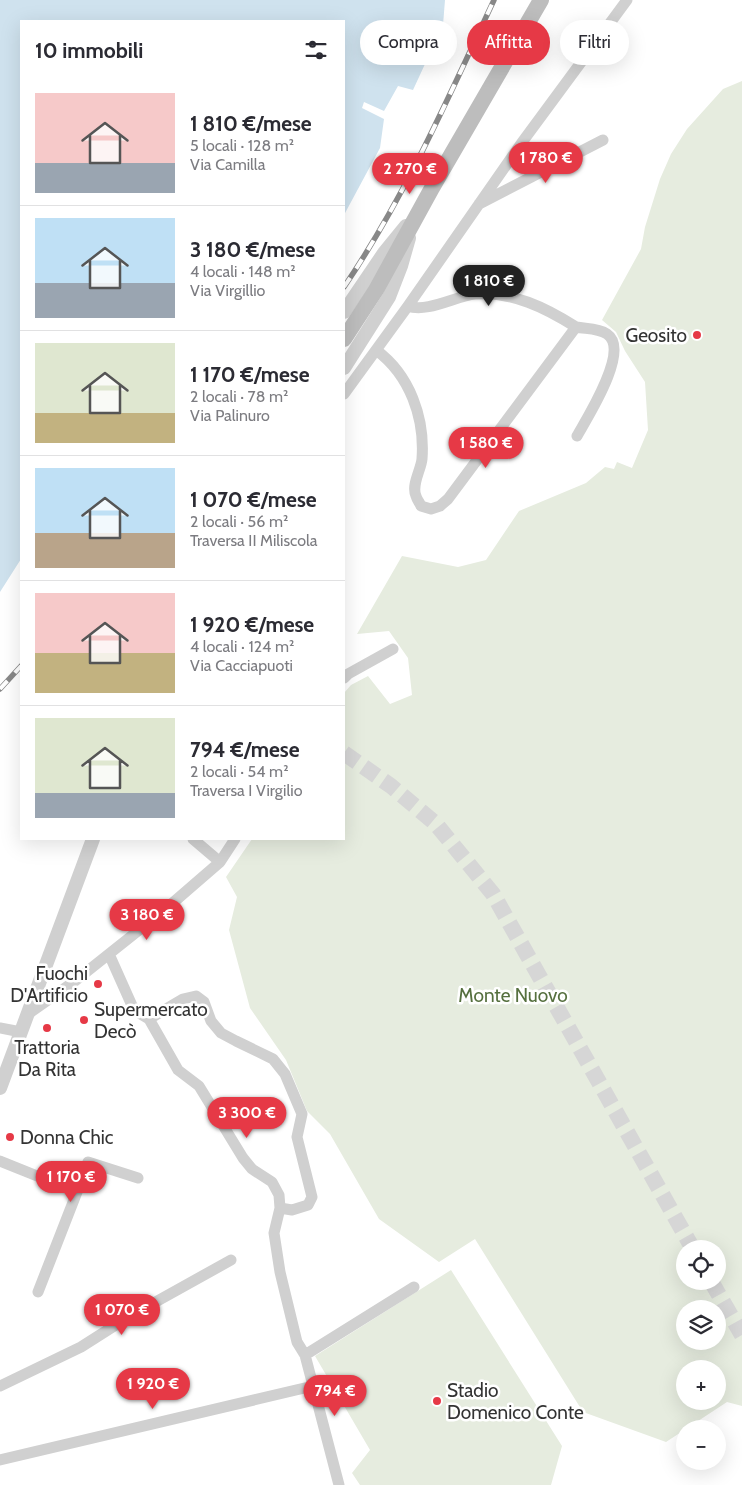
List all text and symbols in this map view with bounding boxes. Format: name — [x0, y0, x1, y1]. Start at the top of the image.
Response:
chip: Compra — [360, 20, 457, 65]
chip: Affitta — [467, 20, 550, 65]
chip: Filtri — [560, 20, 629, 65]
icon: filters — [302, 36, 330, 64]
text: 10 immobili — [35, 38, 143, 63]
text: 1 810 €/mese — [190, 111, 312, 136]
icon: home — [75, 113, 135, 173]
text: 5 locali · 128 m² — [190, 136, 294, 155]
pin: 1 780 € — [500, 142, 592, 184]
text: 1 780 € — [520, 148, 572, 167]
pin: 2 270 € — [364, 152, 456, 195]
text: Via Camilla — [190, 155, 265, 174]
text: 2 270 € — [383, 159, 437, 178]
text: 3 180 €/mese — [190, 237, 315, 262]
icon: home — [75, 238, 135, 298]
text: 4 locali · 148 m² — [190, 262, 296, 281]
pin: 1 810 € — [443, 264, 535, 307]
text: 1 810 € — [464, 271, 514, 290]
text: Via Virgillio — [190, 281, 265, 300]
place label: Geosito — [625, 324, 687, 347]
marker: Geosito — [691, 329, 703, 341]
text: 1 170 €/mese — [190, 362, 310, 387]
icon: home — [75, 363, 135, 423]
text: 2 locali · 78 m² — [190, 387, 288, 406]
text: Via Palinuro — [190, 406, 270, 425]
pin: 1 580 € — [440, 426, 532, 469]
text: 1 580 € — [460, 433, 512, 452]
text: 1 070 €/mese — [190, 487, 317, 512]
icon: home — [75, 488, 135, 548]
text: 2 locali · 56 m² — [190, 512, 288, 531]
text: Traversa II Miliscola — [190, 531, 318, 550]
text: 1 920 €/mese — [190, 612, 314, 637]
icon: home — [75, 613, 135, 673]
text: 4 locali · 124 m² — [190, 637, 294, 656]
text: Via Cacciapuoti — [190, 656, 293, 675]
text: 794 €/mese — [190, 737, 300, 762]
icon: home — [75, 738, 135, 798]
text: 2 locali · 54 m² — [190, 762, 288, 781]
text: Traversa I Virgilio — [190, 781, 302, 800]
pin: 3 180 € — [101, 898, 193, 941]
text: 3 180 € — [121, 905, 173, 924]
place label: Fuochi D'Artificio — [10, 962, 88, 1007]
marker: Fuochi D'Artificio — [92, 978, 104, 990]
park label: Monte Nuovo — [458, 984, 568, 1007]
place label: Supermercato Decò — [94, 998, 208, 1043]
marker: Supermercato Decò — [78, 1014, 90, 1026]
marker: Trattoria Da Rita — [41, 1022, 53, 1034]
place label: Trattoria Da Rita — [14, 1036, 80, 1081]
pin: 3 300 € — [201, 1096, 293, 1139]
text: 3 300 € — [218, 1103, 276, 1122]
place label: Donna Chic — [20, 1126, 114, 1149]
marker: Donna Chic — [4, 1131, 16, 1143]
pin: 1 170 € — [25, 1160, 117, 1203]
text: 1 170 € — [47, 1167, 95, 1186]
map controls — [676, 1240, 726, 1470]
button: locate — [676, 1240, 726, 1290]
pin: 1 070 € — [76, 1294, 168, 1336]
text: 1 070 € — [95, 1300, 149, 1319]
button: layers — [676, 1300, 726, 1350]
button: + — [676, 1360, 726, 1410]
pin: 1 920 € — [107, 1368, 199, 1410]
text: 1 920 € — [127, 1374, 179, 1393]
pin: 794 € — [300, 1374, 370, 1417]
place label: Stadio Domenico Conte — [447, 1379, 584, 1424]
text: 794 € — [315, 1381, 355, 1400]
marker: Stadio Domenico Conte — [431, 1395, 443, 1407]
button: − — [676, 1420, 726, 1470]

